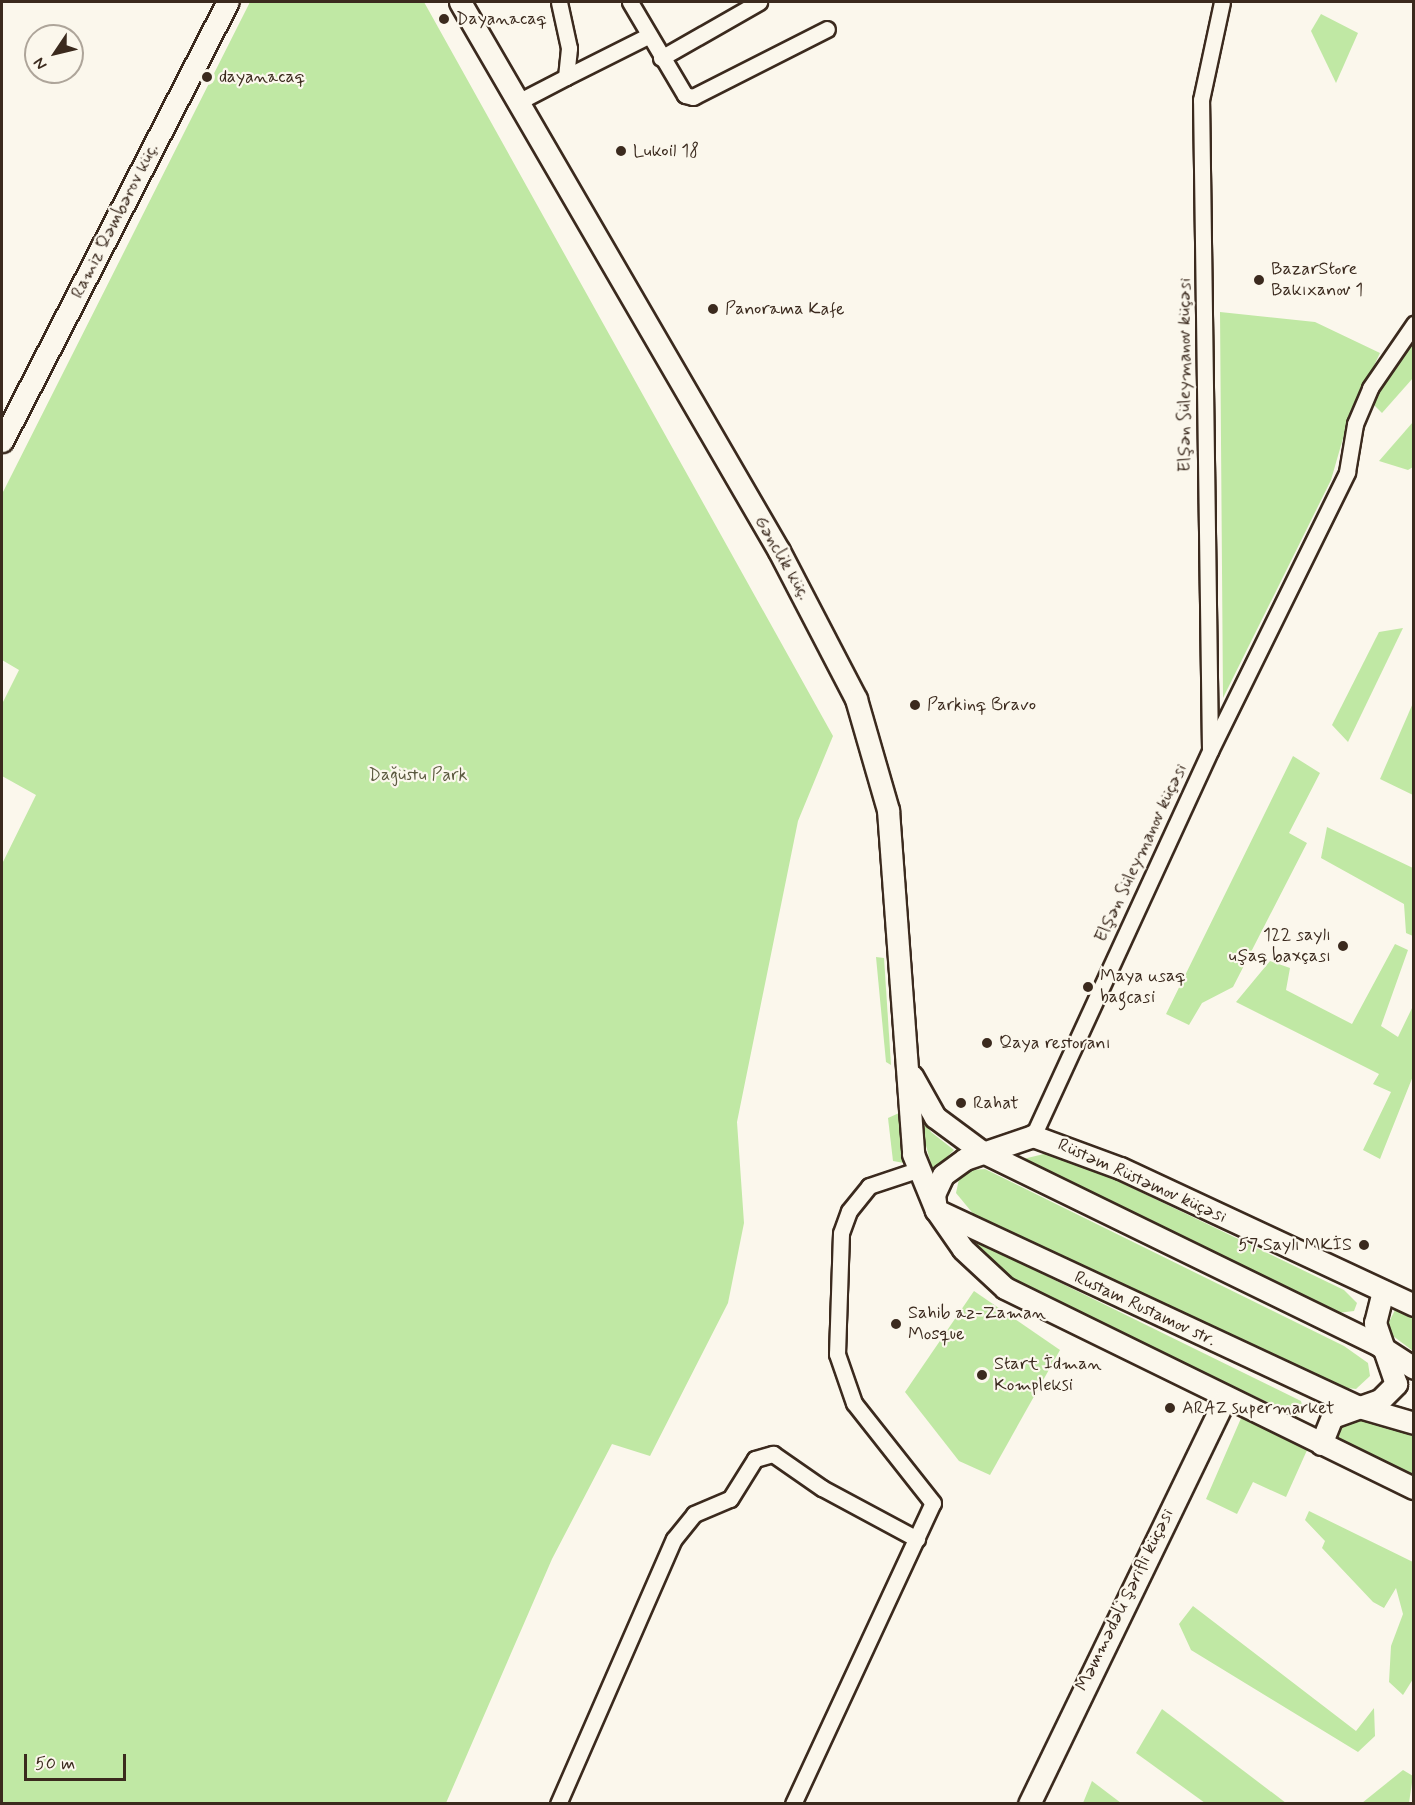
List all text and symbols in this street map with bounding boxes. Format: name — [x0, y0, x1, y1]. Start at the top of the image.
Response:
place label: Dayanacaq — [456, 8, 547, 30]
marker: Dayanacaq — [437, 12, 451, 26]
north arrow — [24, 24, 84, 84]
text: N — [29, 53, 52, 74]
place label: dayanacaq — [219, 66, 305, 88]
marker: dayanacaq — [200, 70, 214, 84]
street label: Ramiz Qəmbərov küç. — [67, 140, 163, 302]
place label: Lukoil 18 — [633, 140, 699, 162]
marker: Lukoil 18 — [614, 144, 628, 158]
place label: BazarStore Bakıxanov 1 — [1271, 259, 1363, 302]
marker: BazarStore Bakıxanov 1 — [1252, 273, 1266, 287]
street label: Elşən Süleymanov küçəsi — [1174, 278, 1196, 472]
place label: Panorama Kafe — [725, 298, 846, 320]
marker: Panorama Kafe — [706, 302, 720, 316]
street label: Gənclik küç. — [750, 513, 814, 603]
place label: Parkinq Bravo — [927, 694, 1034, 716]
marker: Parkinq Bravo — [908, 698, 922, 712]
street label: Elşən Süleymanov küçəsi — [1090, 760, 1192, 946]
park label: Dağüstu Park — [369, 764, 467, 786]
place label: 122 saylı uşaq baxçası — [1231, 925, 1331, 968]
marker: 122 saylı uşaq baxçası — [1336, 939, 1350, 953]
place label: Maya usaq bagcasi — [1100, 966, 1183, 1008]
marker: Maya usaq bagcasi — [1081, 980, 1095, 994]
place label: Qaya restoranı — [999, 1032, 1111, 1054]
marker: Qaya restoranı — [980, 1036, 994, 1050]
place label: Rahat — [973, 1092, 1019, 1114]
marker: Rahat — [954, 1096, 968, 1110]
street label: Rüstəm Rüstəmov küçəsi — [1054, 1134, 1230, 1228]
place label: 57 Saylı MKİS — [1238, 1234, 1352, 1256]
marker: 57 Saylı MKİS — [1357, 1238, 1371, 1252]
street label: Rustam Rustamov str. — [1070, 1266, 1220, 1352]
place label: Sahib az-Zaman Mosque — [908, 1303, 1044, 1346]
marker: Sahib az-Zaman Mosque — [889, 1317, 903, 1331]
place label: Start İdman Kompleksi — [994, 1354, 1102, 1396]
marker: Start İdman Kompleksi — [975, 1368, 989, 1382]
place label: ARAZ supermarket — [1182, 1397, 1332, 1419]
marker: ARAZ supermarket — [1163, 1401, 1177, 1415]
street label: Məmmədəli Şərifli küçəsi — [1071, 1505, 1179, 1695]
scale bar — [27, 1742, 129, 1780]
text: 50 m — [35, 1752, 75, 1776]

